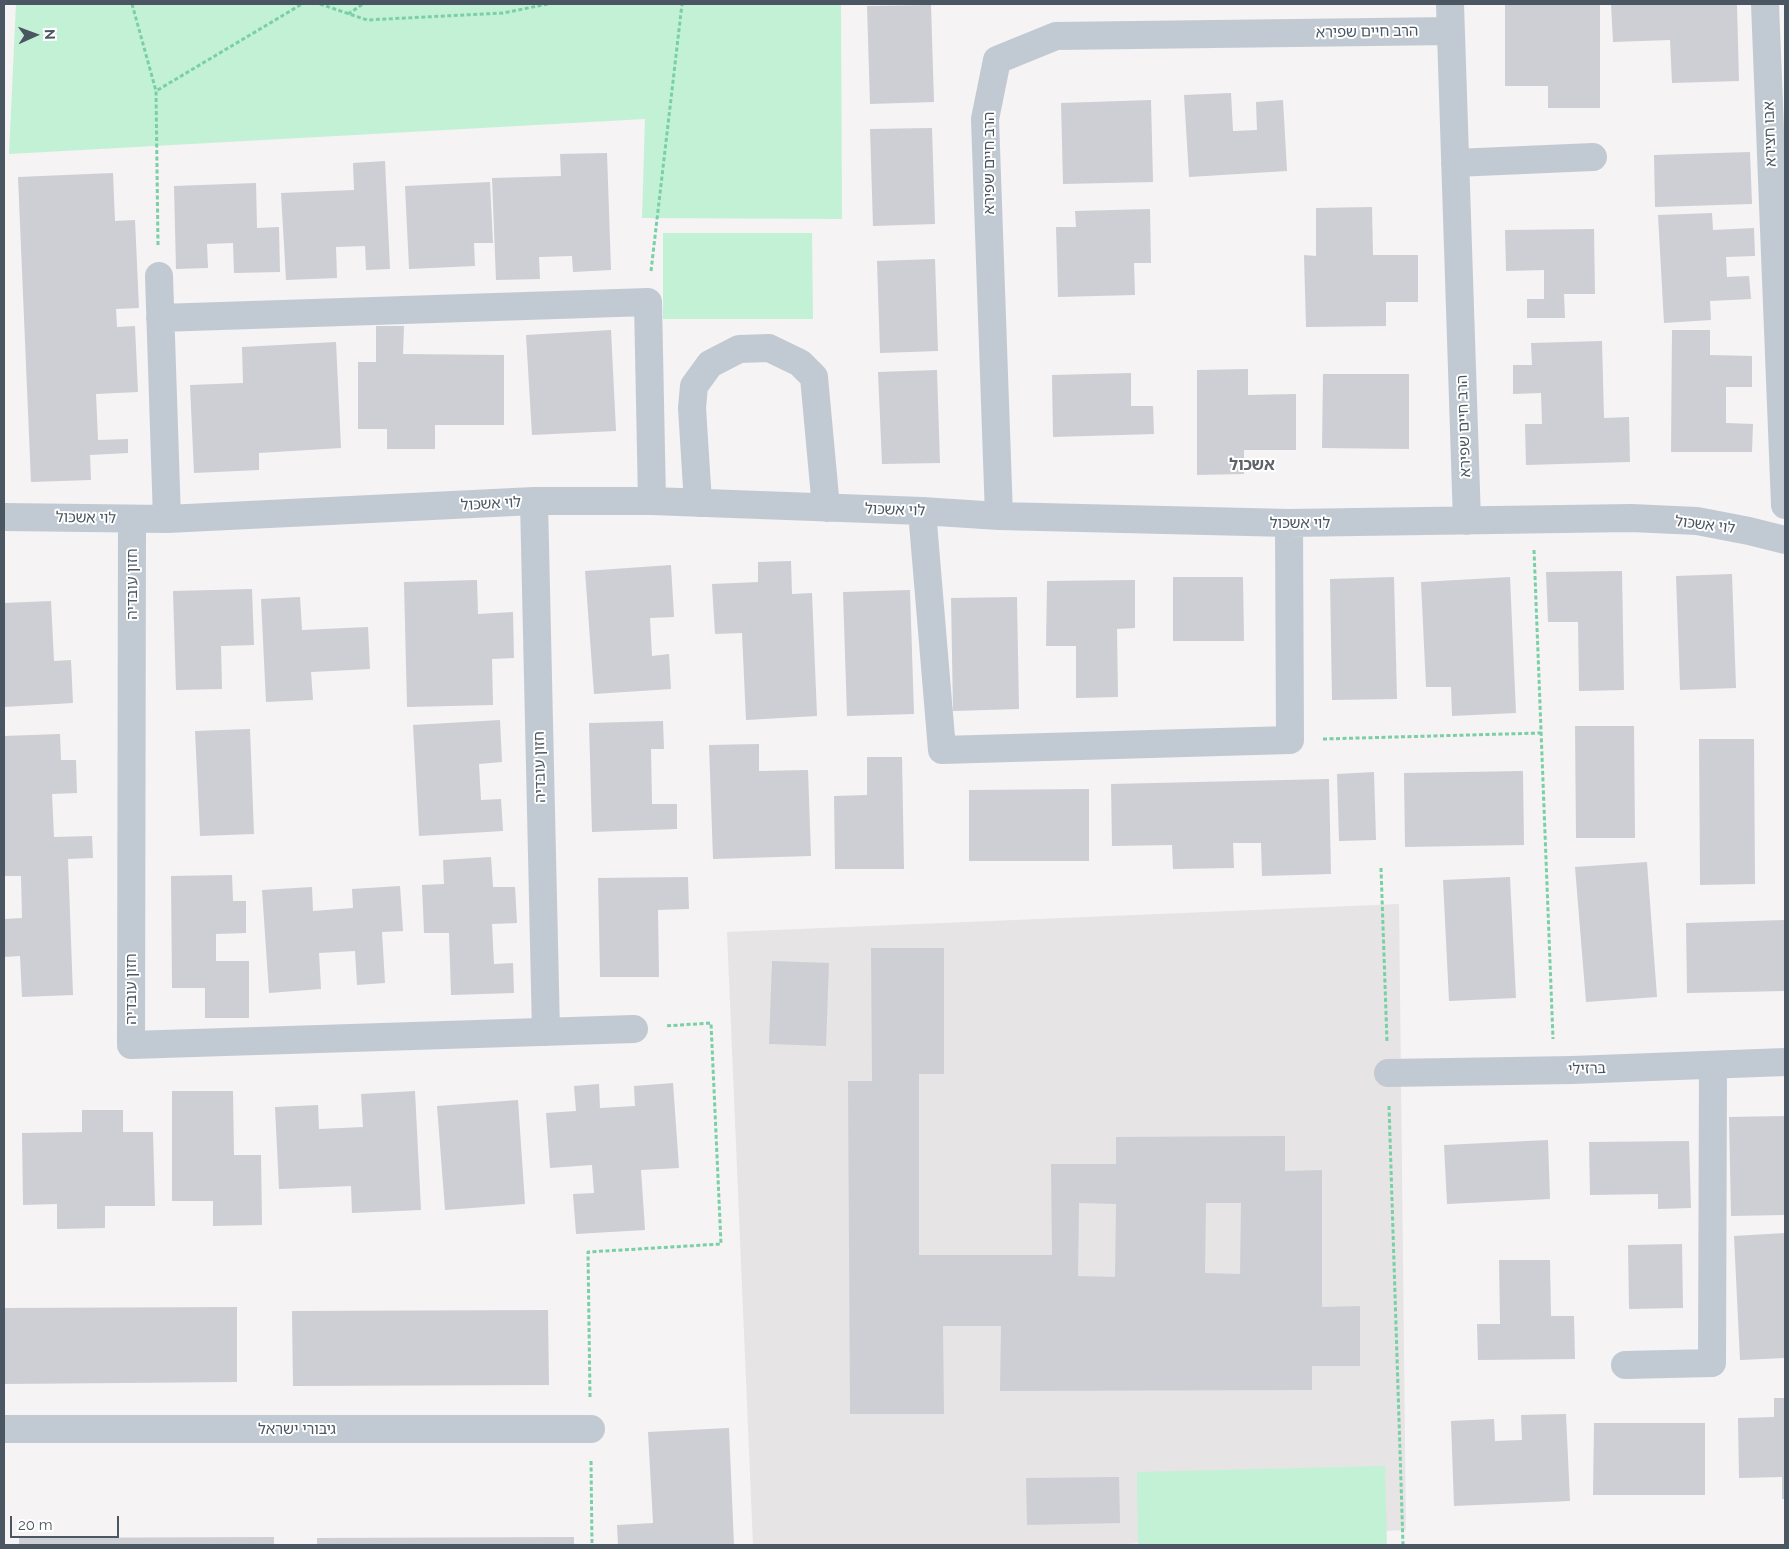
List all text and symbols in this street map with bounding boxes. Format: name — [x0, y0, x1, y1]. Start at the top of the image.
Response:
north arrow — [10, 10, 60, 60]
street label: הרב חיים שפירא — [1315, 22, 1419, 42]
text: N — [42, 29, 58, 40]
street label: אבו חצירא — [1760, 101, 1780, 167]
street label: הרב חיים שפירא — [980, 112, 998, 214]
street label: הרב חיים שפירא — [1453, 374, 1475, 478]
district label: אשכול — [1229, 455, 1275, 475]
street label: לוי אשכול — [460, 493, 522, 515]
street label: לוי אשכול — [864, 500, 926, 520]
street label: לוי אשכול — [56, 508, 116, 528]
street label: לוי אשכול — [1674, 512, 1736, 538]
street label: לוי אשכול — [1270, 514, 1330, 532]
street label: חזון עובדיה — [123, 548, 141, 620]
street label: חזון עובדיה — [530, 731, 550, 803]
street label: חזון עובדיה — [122, 953, 140, 1025]
street label: ברזילי — [1568, 1059, 1606, 1079]
street label: גיבורי ישראל — [258, 1420, 336, 1438]
scale bar — [12, 1506, 121, 1538]
text: 20 m — [18, 1516, 53, 1534]

